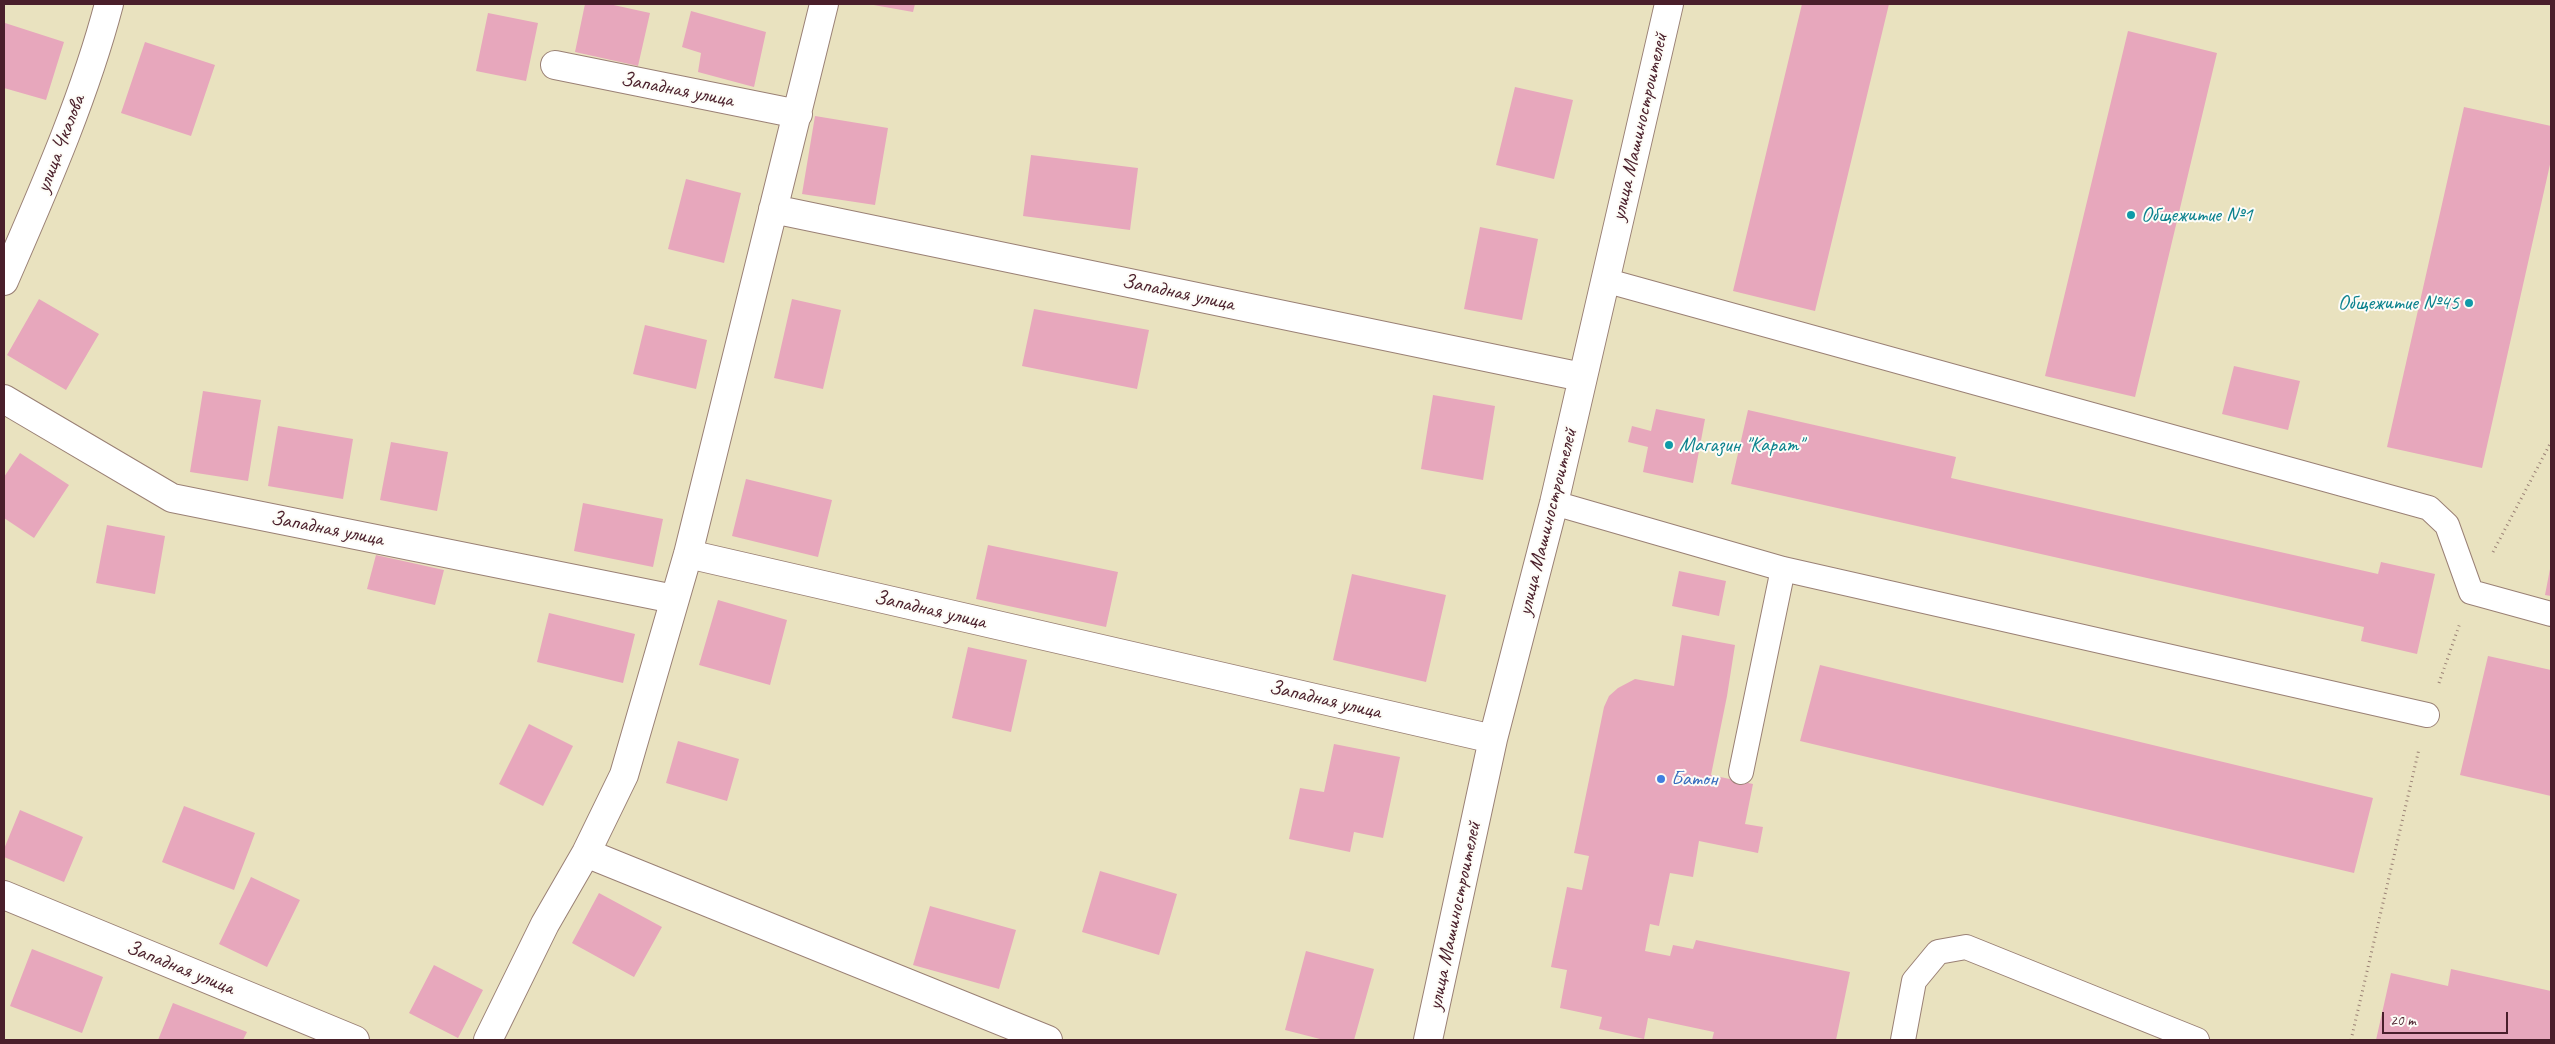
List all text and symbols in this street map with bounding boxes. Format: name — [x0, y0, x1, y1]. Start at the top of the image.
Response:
street label: улица Машиностроителей — [1606, 31, 1674, 223]
street label: Западная улица — [619, 67, 735, 113]
street label: улица Чкалова — [31, 92, 91, 196]
place label: Общежитие №1 — [2141, 202, 2253, 228]
marker: Общежитие №1 — [2125, 209, 2137, 221]
street label: Западная улица — [1119, 269, 1237, 317]
place label: Общежитие №45 — [2338, 290, 2459, 316]
marker: Общежитие №45 — [2463, 297, 2475, 309]
street label: улица Машиностроителей — [1513, 426, 1583, 618]
place label: Магазин "Карат" — [1679, 432, 1803, 458]
marker: Магазин "Карат" — [1663, 439, 1675, 451]
street label: Западная улица — [269, 506, 385, 552]
street label: Западная улица — [871, 585, 989, 635]
street label: Западная улица — [1266, 675, 1384, 725]
place label: Батон — [1671, 766, 1717, 792]
marker: Батон — [1655, 773, 1667, 785]
street label: улица Машиностроителей — [1423, 820, 1487, 1012]
street label: Западная улица — [122, 935, 238, 1001]
scale bar — [2385, 1002, 2511, 1034]
text: 20 m — [2390, 1011, 2416, 1030]

